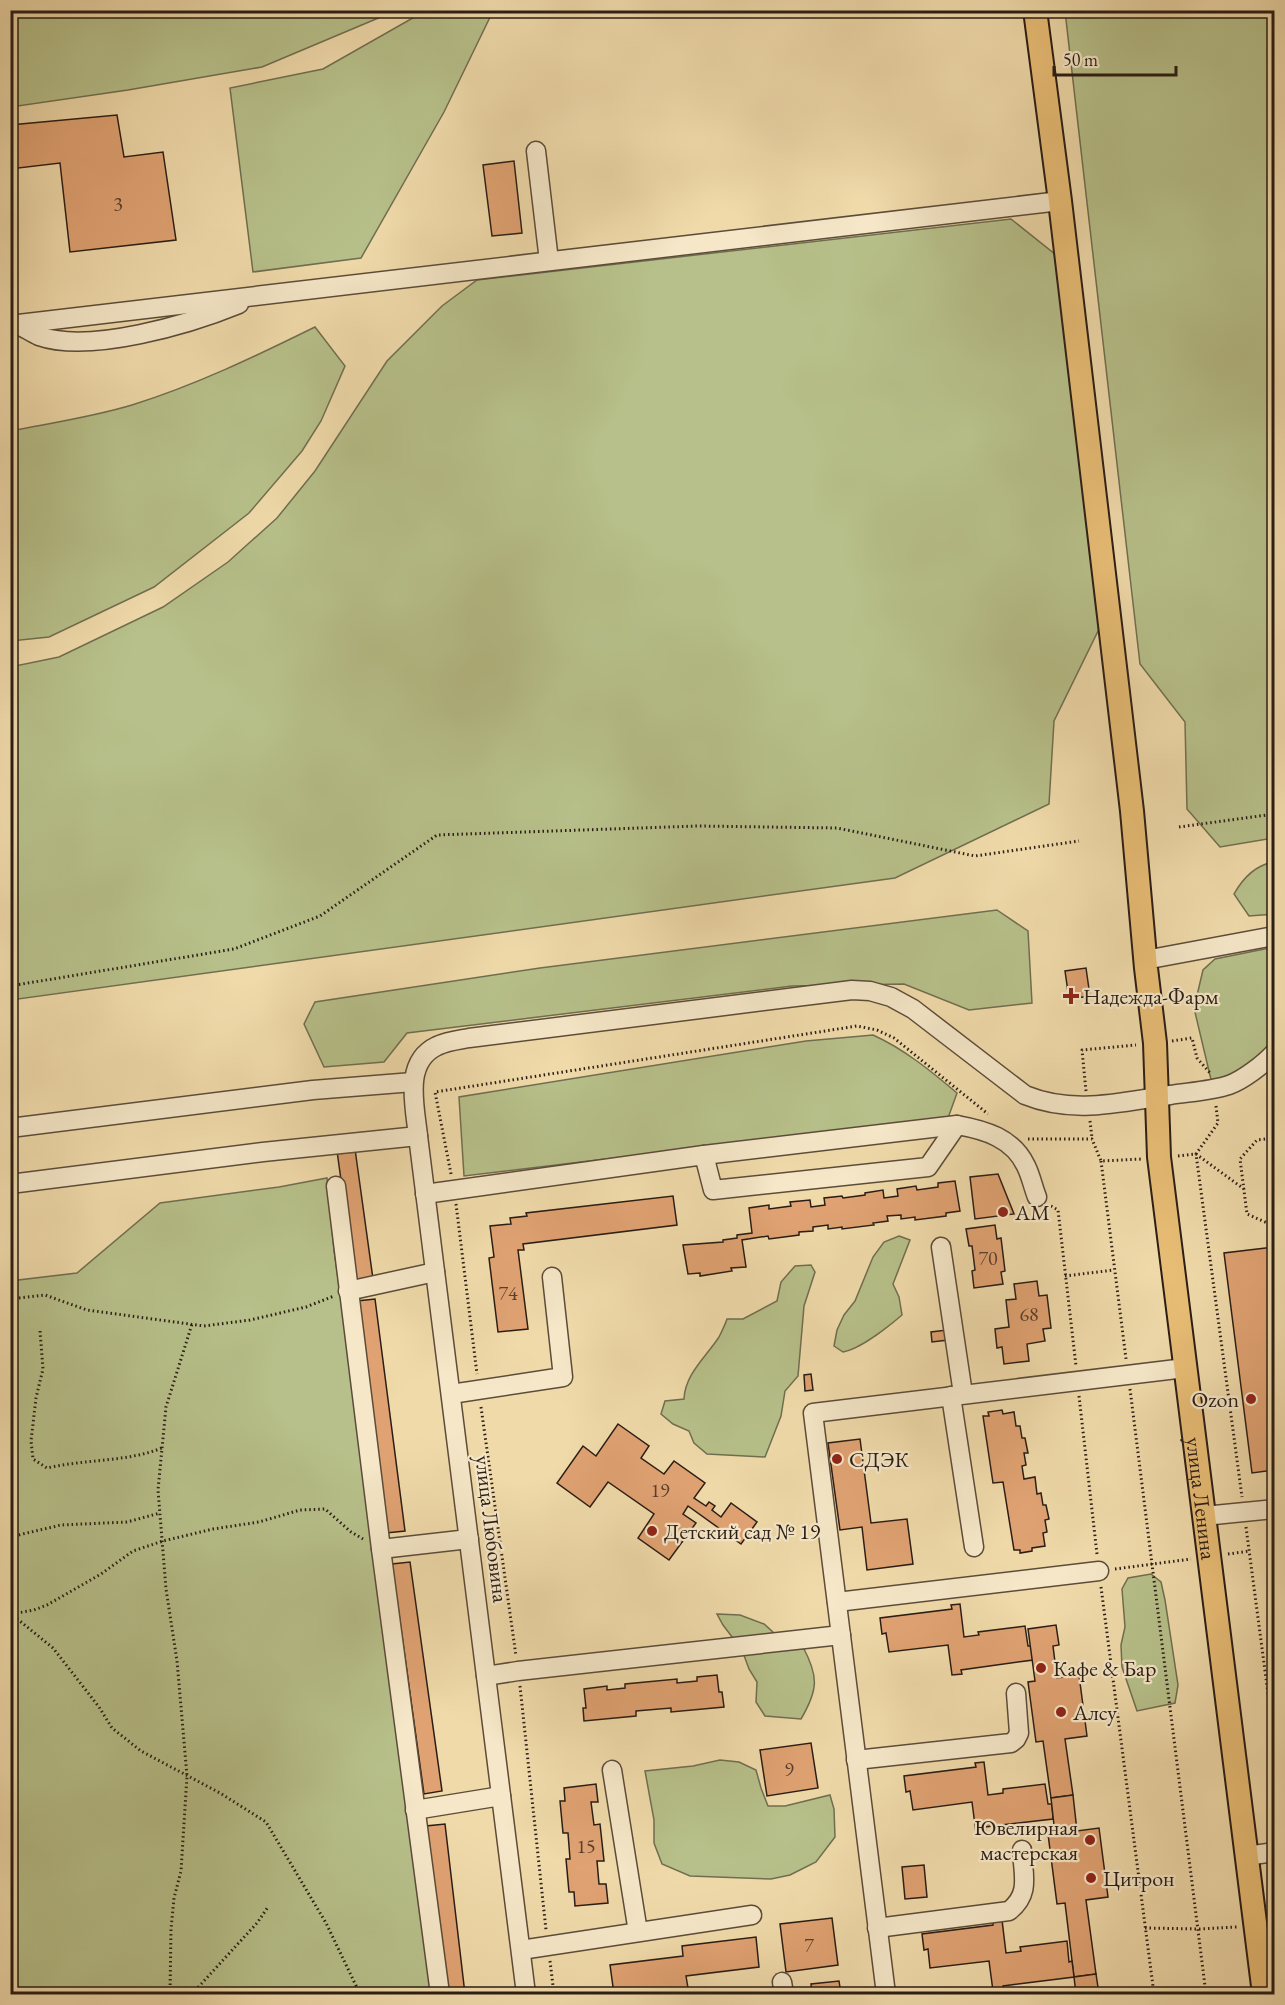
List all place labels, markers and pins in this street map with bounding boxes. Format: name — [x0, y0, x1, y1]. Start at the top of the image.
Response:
place label: Надежда-Фарм — [1083, 982, 1219, 1011]
marker: Надежда-Фарм — [1064, 989, 1078, 1003]
place label: АМ — [1014, 1198, 1050, 1227]
marker: АМ — [996, 1205, 1010, 1219]
place label: Ozon — [1191, 1385, 1239, 1414]
marker: Ozon — [1244, 1392, 1258, 1406]
place label: СДЭК — [849, 1445, 909, 1474]
marker: СДЭК — [830, 1452, 844, 1466]
place label: Детский сад № 19 — [664, 1517, 821, 1546]
marker: Детский сад № 19 — [645, 1524, 659, 1538]
place label: Кафе & Бар — [1053, 1654, 1156, 1683]
marker: Кафе & Бар — [1034, 1661, 1048, 1675]
place label: Алсу — [1072, 1698, 1117, 1727]
marker: Алсу — [1054, 1705, 1068, 1719]
place label: Ювелирная мастерская — [974, 1813, 1078, 1867]
marker: Ювелирная мастерская — [1083, 1833, 1097, 1847]
place label: Цитрон — [1103, 1864, 1175, 1893]
marker: Цитрон — [1084, 1871, 1098, 1885]

